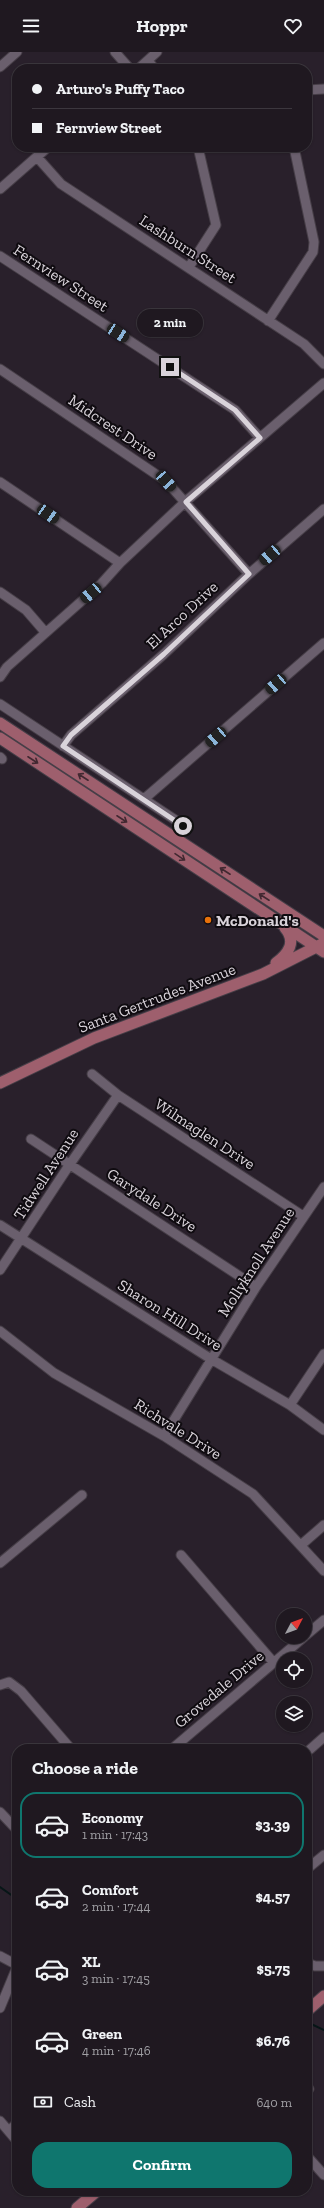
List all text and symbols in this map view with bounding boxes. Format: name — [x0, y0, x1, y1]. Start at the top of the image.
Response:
icon: menu — [20, 15, 42, 37]
text: Hoppr — [136, 15, 188, 37]
icon: heart — [282, 15, 304, 37]
text: Arturo's Puffy Taco — [56, 80, 185, 98]
text: Fernview Street — [56, 119, 161, 137]
street label: Lashburn Street — [136, 211, 240, 287]
street label: Fernview Street — [10, 240, 112, 316]
callout: 2 min — [137, 309, 203, 337]
text: 2 min — [154, 315, 186, 330]
car — [105, 321, 131, 345]
route end — [161, 358, 179, 376]
street label: Midcrest Drive — [65, 390, 161, 464]
car — [154, 468, 178, 494]
car — [35, 502, 61, 526]
car — [257, 543, 283, 567]
street label: El Arco Drive — [142, 577, 222, 653]
car — [78, 581, 104, 605]
car — [263, 672, 289, 696]
car — [203, 725, 229, 749]
one-way arrow — [27, 756, 38, 764]
one-way arrow — [78, 773, 89, 781]
one-way arrow — [116, 815, 127, 823]
route start — [174, 817, 192, 835]
one-way arrow — [174, 854, 186, 862]
one-way arrow — [219, 866, 230, 875]
one-way arrow — [259, 893, 270, 901]
place label: McDonald's — [216, 911, 299, 930]
marker: McDonald's — [203, 915, 213, 925]
street label: Santa Gertrudes Avenue — [76, 959, 238, 1037]
street label: Wilmaglen Drive — [151, 1094, 259, 1174]
street label: Tidwell Avenue — [9, 1125, 83, 1223]
street label: Garydale Drive — [104, 1164, 200, 1236]
street label: Mollyknoll Avenue — [214, 1204, 298, 1320]
street label: Sharon Hill Drive — [114, 1275, 226, 1355]
street label: Richvale Drive — [131, 1395, 225, 1463]
north arrow — [276, 1608, 312, 1644]
map controls — [276, 1608, 312, 1732]
street label: Grovedale Drive — [170, 1646, 268, 1732]
button: locate — [276, 1652, 312, 1688]
button: layers — [276, 1696, 312, 1732]
text: Choose a ride — [32, 1757, 138, 1779]
icon: car — [34, 1807, 70, 1843]
text: Economy — [82, 1809, 143, 1827]
text: $3.39 — [255, 1816, 290, 1834]
text: 1 min · 17:43 — [82, 1827, 148, 1842]
icon: car — [34, 1879, 70, 1915]
text: Comfort — [82, 1881, 138, 1899]
text: $4.57 — [255, 1888, 290, 1906]
text: 2 min · 17:44 — [82, 1899, 151, 1914]
icon: car — [34, 1951, 70, 1987]
text: XL — [82, 1953, 100, 1971]
text: $5.75 — [257, 1960, 290, 1978]
text: 3 min · 17:45 — [82, 1971, 150, 1986]
icon: car — [34, 2023, 70, 2059]
text: Green — [82, 2025, 122, 2043]
text: $6.76 — [256, 2032, 290, 2050]
text: 4 min · 17:46 — [82, 2043, 151, 2058]
icon: cash — [32, 2091, 54, 2113]
text: Cash — [64, 2093, 96, 2111]
text: 640 m — [256, 2095, 292, 2110]
button: Confirm — [32, 2142, 292, 2188]

